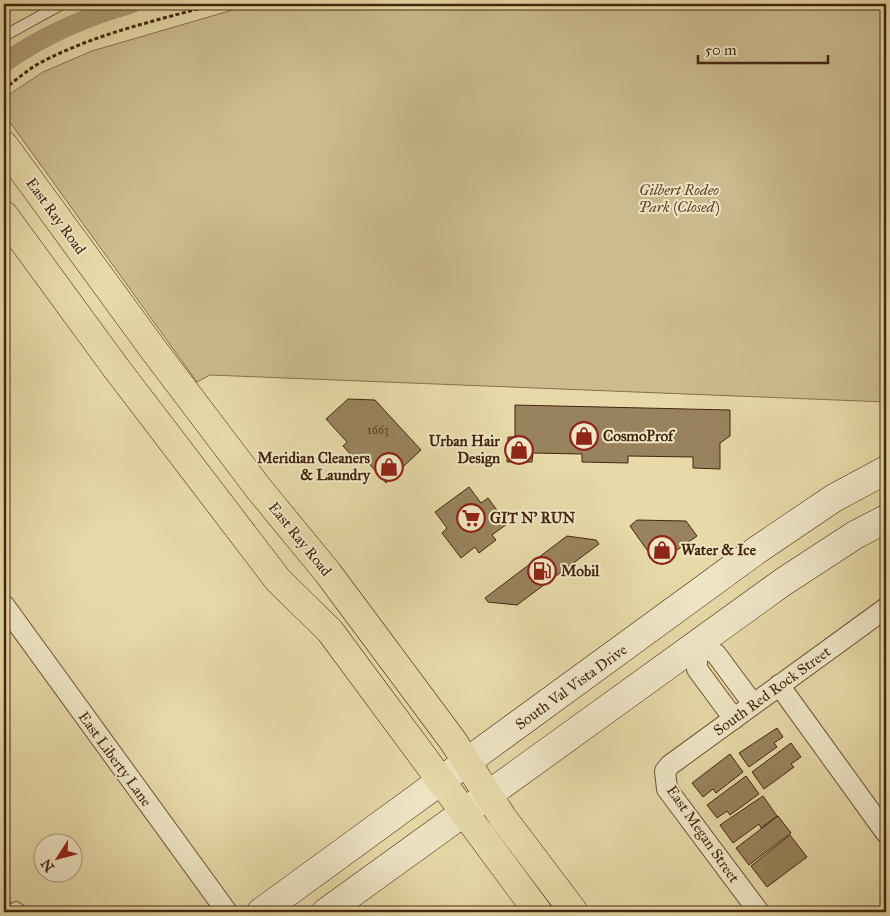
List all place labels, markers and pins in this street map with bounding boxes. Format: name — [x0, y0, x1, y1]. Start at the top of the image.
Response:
shop icon: CosmoProf — [569, 421, 599, 451]
place label: CosmoProf — [603, 427, 676, 445]
place label: Urban Hair Design — [429, 432, 501, 468]
shop icon: Urban Hair Design — [504, 435, 534, 465]
place label: Meridian Cleaners & Laundry — [257, 449, 371, 485]
shop icon: Meridian Cleaners & Laundry — [374, 452, 404, 482]
supermarket icon: GIT N' RUN — [456, 503, 486, 533]
place label: GIT N' RUN — [490, 509, 575, 527]
shop icon: Water & Ice — [647, 535, 677, 565]
place label: Water & Ice — [681, 541, 757, 559]
fuel station icon: Mobil — [527, 556, 557, 586]
place label: Mobil — [561, 562, 600, 580]

